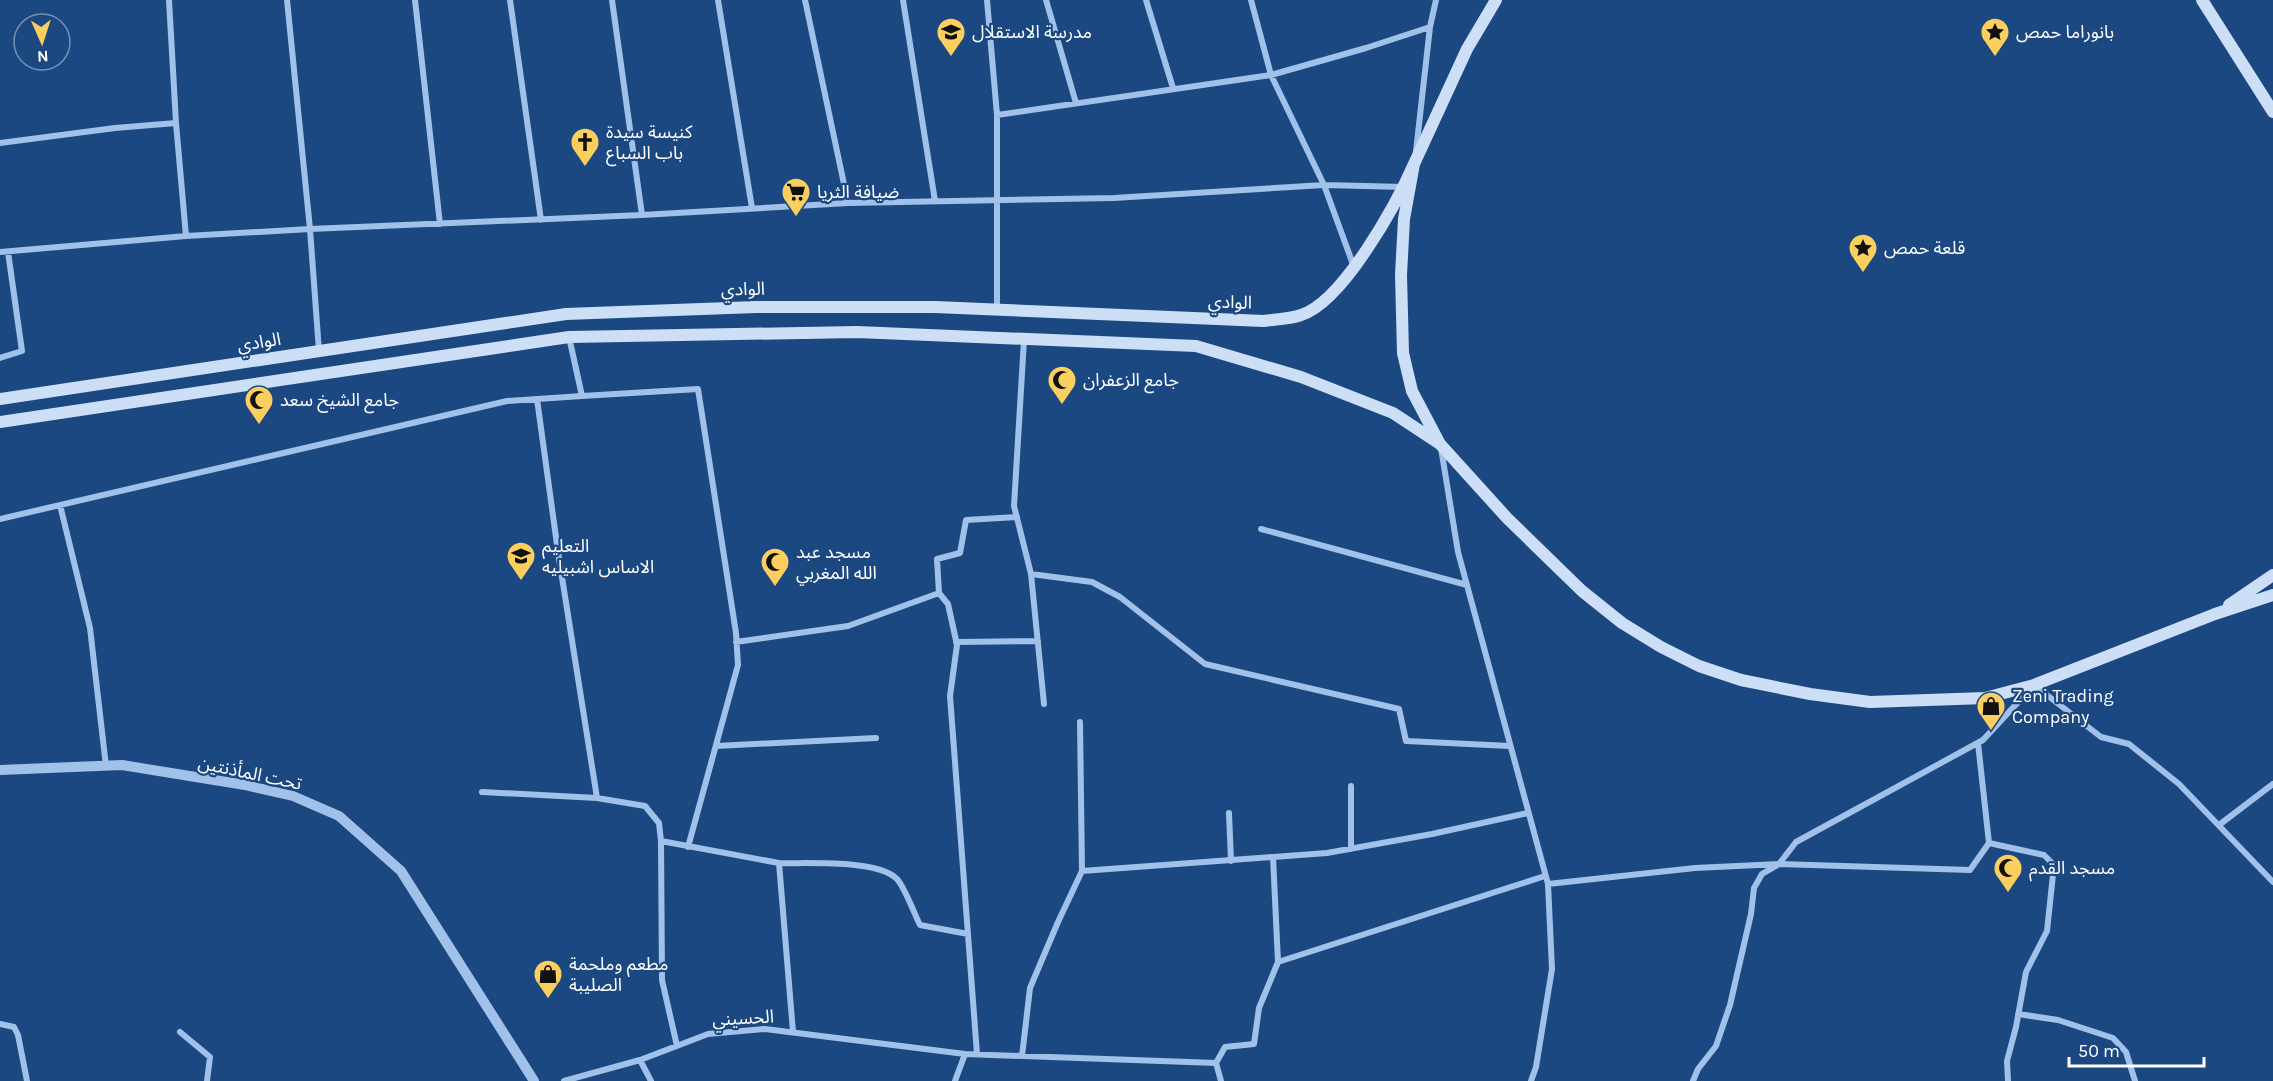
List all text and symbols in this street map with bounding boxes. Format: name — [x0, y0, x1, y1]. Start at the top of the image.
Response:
north arrow — [12, 12, 72, 72]
school or university icon: مدرسة الاستقلال — [935, 16, 967, 58]
place icon: بانوراما حمص — [1979, 16, 2011, 58]
place label: مدرسة الاستقلال — [972, 21, 1092, 43]
place label: بانوراما حمص — [2016, 21, 2114, 43]
text: N — [37, 47, 49, 66]
place label: كنيسة سيدة باب السباع — [606, 121, 693, 167]
church icon: كنيسة سيدة باب السباع — [569, 126, 601, 168]
supermarket icon: ضيافة الثريا — [780, 176, 812, 218]
place label: ضيافة الثريا — [817, 181, 899, 203]
place icon: قلعة حمص — [1847, 232, 1879, 274]
place label: قلعة حمص — [1884, 237, 1965, 259]
street label: الوادي — [721, 278, 765, 303]
street label: الوادي — [1208, 290, 1252, 316]
street label: الوادي — [236, 328, 283, 358]
mosque icon: جامع الزعفران — [1046, 364, 1078, 406]
place label: جامع الزعفران — [1083, 369, 1179, 394]
mosque icon: جامع الشيخ سعد — [243, 384, 275, 426]
place label: جامع الشيخ سعد — [280, 389, 399, 414]
place label: التعلیم الاساس اشبیلیه — [542, 535, 654, 578]
school or university icon: التعلیم الاساس اشبیلیه — [505, 540, 537, 582]
place label: مسجد عبد الله المغربي — [796, 541, 877, 586]
mosque icon: مسجد عبد الله المغربي — [759, 546, 791, 588]
place label: Zeni Trading Company — [2012, 685, 2114, 728]
shop icon: Zeni Trading Company — [1975, 690, 2007, 732]
street label: تحت المأذنتين — [196, 751, 304, 795]
mosque icon: مسجد القدم — [1992, 852, 2024, 894]
place label: مسجد القدم — [2029, 857, 2115, 882]
place label: مطعم وملحمة الصليبة — [569, 953, 669, 996]
shop icon: مطعم وملحمة الصليبة — [532, 958, 564, 1000]
street label: الحسيني — [712, 1005, 775, 1033]
scale bar — [2069, 1030, 2204, 1068]
text: 50 m — [2078, 1040, 2120, 1062]

